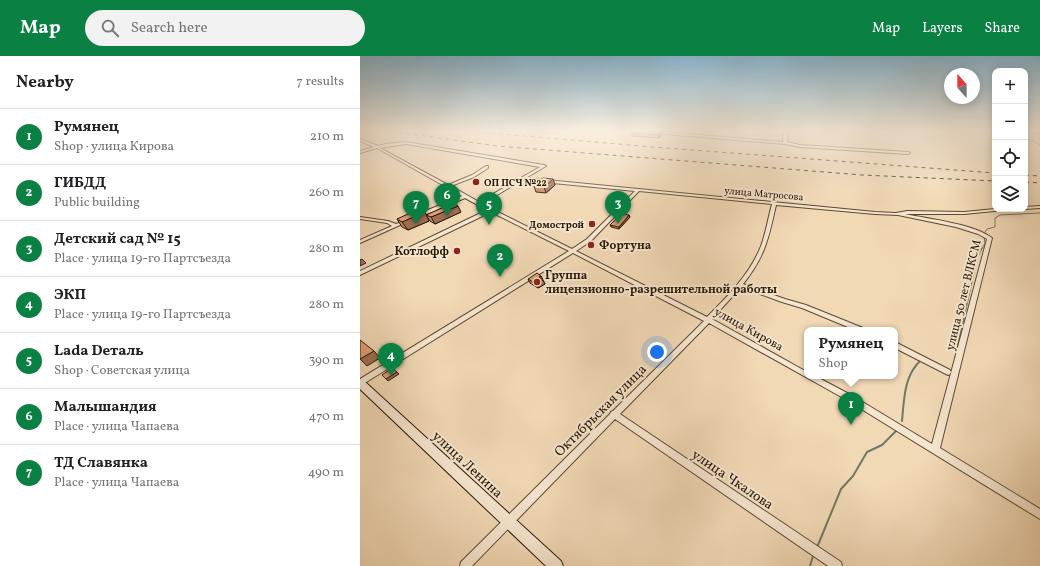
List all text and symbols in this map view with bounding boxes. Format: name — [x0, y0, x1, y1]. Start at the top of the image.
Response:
search box — [85, 10, 365, 46]
text: Map — [20, 15, 61, 41]
icon: search — [99, 17, 121, 39]
text: Search here — [131, 18, 208, 39]
text: Map — [872, 19, 900, 38]
text: Layers — [922, 19, 962, 38]
text: Share — [984, 19, 1020, 38]
north arrow — [944, 68, 980, 104]
map controls — [992, 68, 1028, 212]
button: + — [992, 68, 1028, 104]
text: Nearby — [16, 71, 74, 94]
text: 7 results — [297, 73, 344, 91]
button: − — [992, 104, 1028, 140]
text: Румянец — [54, 117, 119, 138]
text: 1 — [26, 128, 32, 146]
text: 210 m — [310, 128, 344, 146]
text: Shop · улица Кирова — [54, 138, 174, 156]
button: locate — [992, 140, 1028, 176]
text: ГИБДД — [54, 173, 106, 194]
place label: ОП ПСЧ №22 — [484, 176, 547, 190]
button: layers — [992, 176, 1028, 212]
marker: ОП ПСЧ №22 — [471, 177, 481, 187]
pin: 6 — [434, 183, 460, 216]
text: 2 — [26, 184, 32, 202]
text: 260 m — [309, 184, 344, 202]
street label: улица Матросова — [724, 184, 804, 204]
pin: 7 — [403, 191, 429, 224]
pin: 3 — [605, 191, 631, 224]
pin: 5 — [476, 192, 502, 225]
text: Public building — [54, 194, 140, 212]
place label: Домострой — [529, 218, 585, 232]
marker: Домострой — [587, 219, 597, 229]
text: Детский сад № 15 — [54, 229, 181, 250]
place label: Фортуна — [599, 238, 652, 254]
street label: улица 50 лет ВЛКСМ — [942, 238, 985, 352]
text: 3 — [26, 240, 32, 258]
text: 280 m — [308, 240, 344, 258]
marker: Фортуна — [586, 240, 596, 250]
place label: Котлофф — [395, 244, 450, 260]
pin: 2 — [487, 244, 513, 277]
marker: Котлофф — [452, 246, 462, 256]
text: Place · улица 19-го Партсъезда — [54, 250, 231, 268]
place label: Группа лицензионно-разрешительной работы — [545, 268, 777, 298]
marker: Группа лицензионно-разрешительной работы — [532, 277, 542, 287]
text: ЭКП — [54, 285, 86, 306]
text: 4 — [25, 296, 33, 314]
text: 280 m — [308, 296, 344, 314]
street label: улица Кирова — [711, 304, 786, 355]
text: Place · улица 19-го Партсъезда — [54, 306, 231, 324]
popup — [804, 327, 898, 379]
text: Румянец — [818, 334, 884, 355]
text: Lada Dеталь — [54, 341, 144, 362]
your location — [647, 342, 667, 362]
pin: 4 — [378, 343, 404, 376]
text: 5 — [26, 352, 32, 370]
text: 390 m — [309, 352, 344, 370]
text: Shop — [818, 355, 848, 373]
street label: Октябрьская улица — [551, 361, 651, 461]
text: Shop · Советская улица — [54, 362, 190, 380]
pin: 1 — [838, 392, 864, 425]
text: Малышандия — [54, 397, 157, 418]
text: 6 — [25, 408, 33, 426]
text: 470 m — [309, 408, 344, 426]
text: Place · улица Чапаева — [54, 418, 179, 436]
street label: улица Ленина — [427, 427, 507, 503]
street label: улица Чкалова — [687, 446, 777, 515]
text: ТД Славянка — [54, 453, 148, 474]
text: 7 — [26, 464, 32, 482]
text: 490 m — [308, 464, 344, 482]
text: Place · улица Чапаева — [54, 474, 179, 492]

